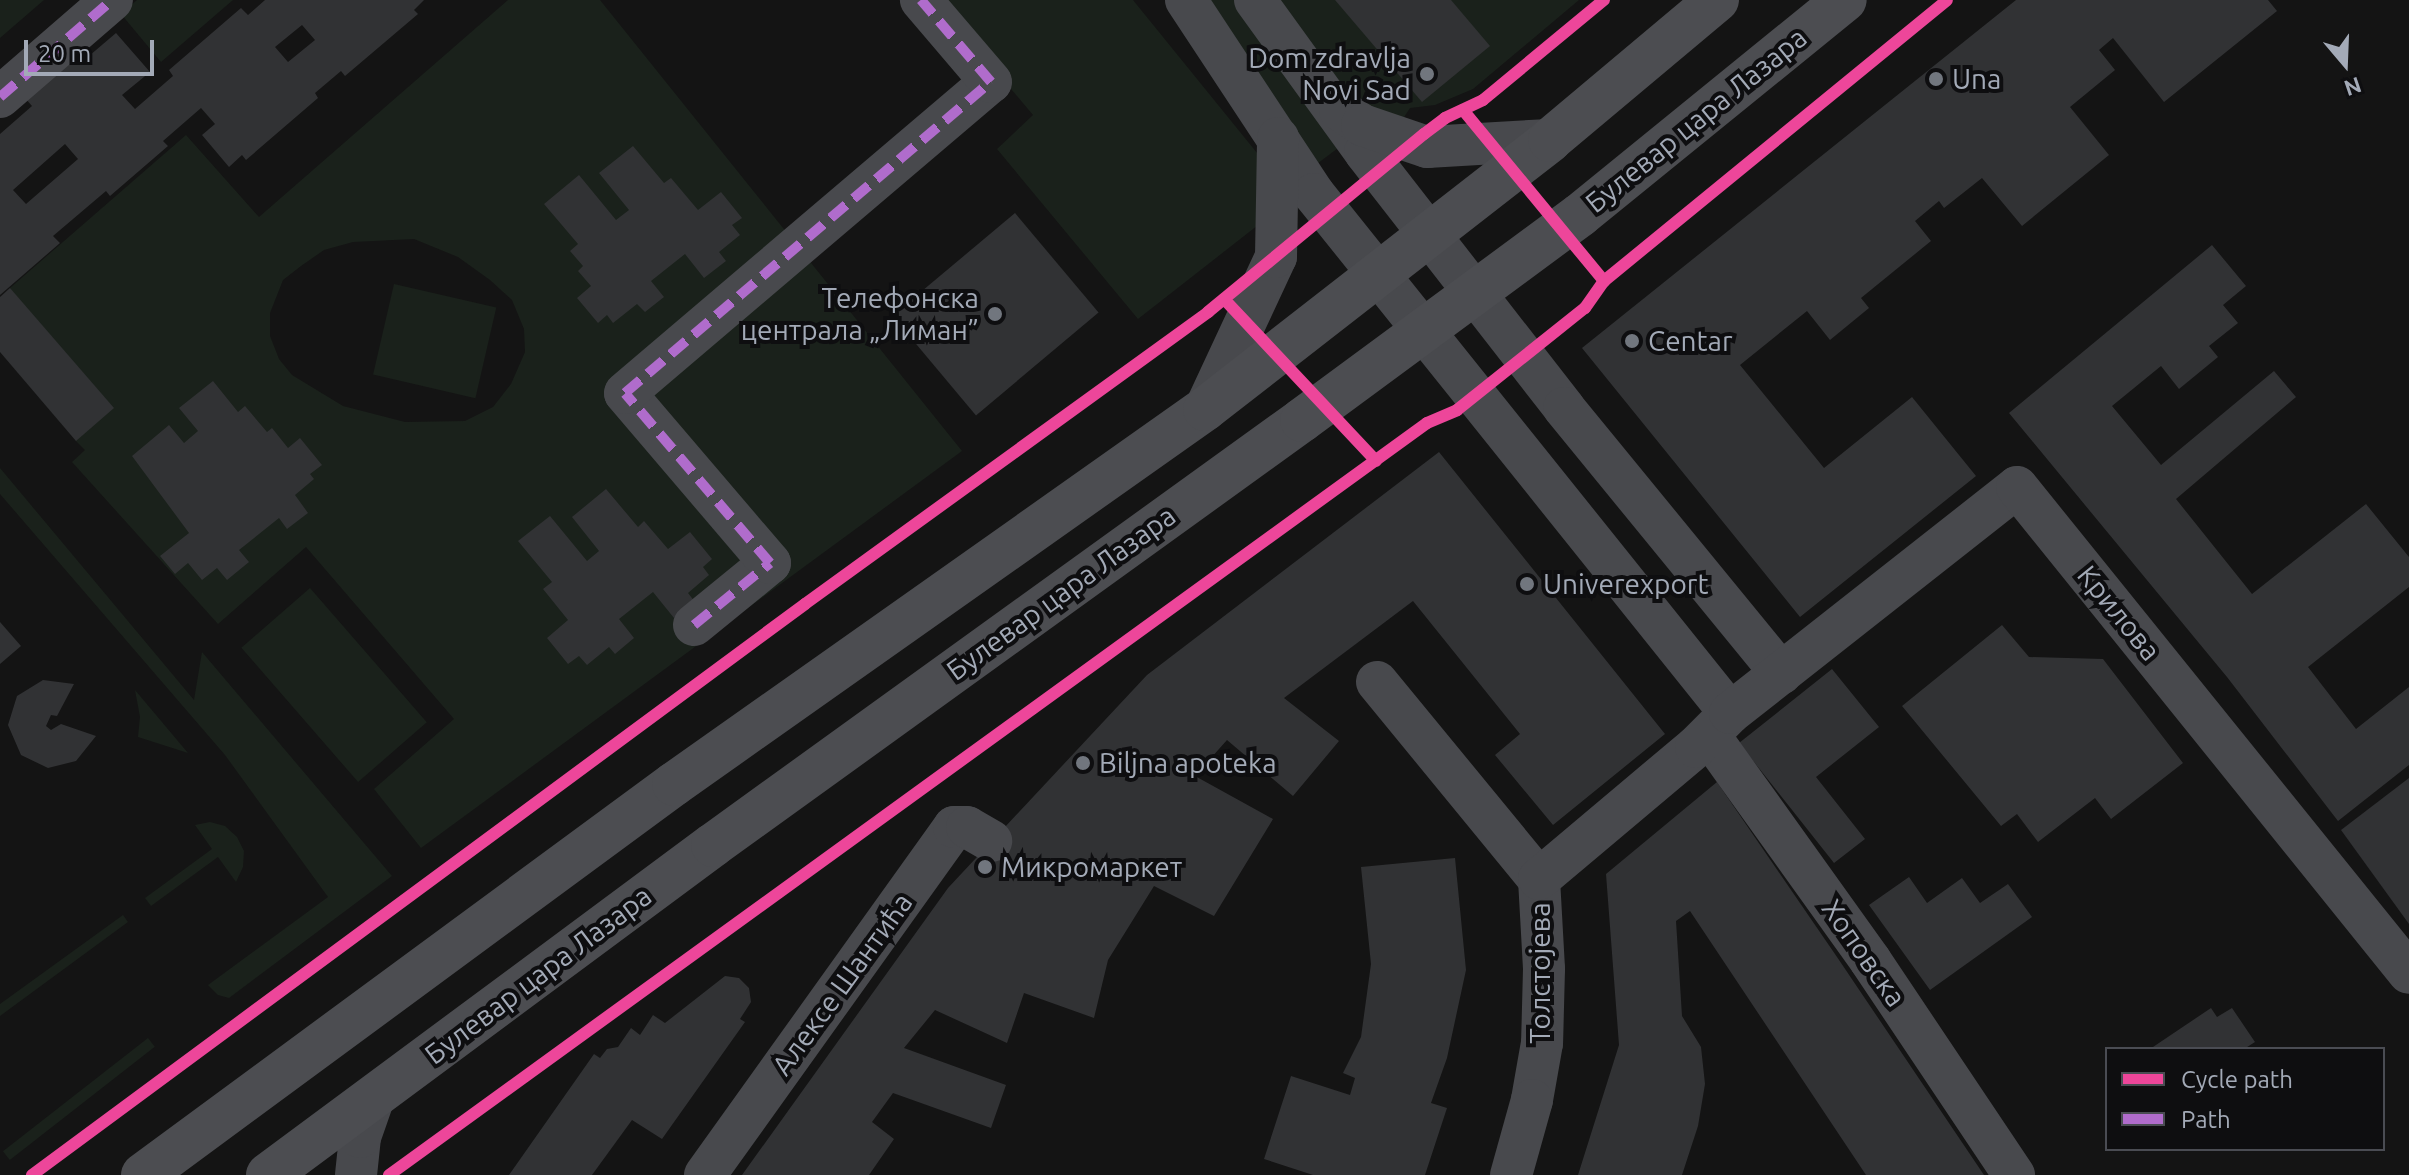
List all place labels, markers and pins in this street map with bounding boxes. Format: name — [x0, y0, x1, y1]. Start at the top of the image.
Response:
place label: Dom zdravlja Novi Sad — [1248, 41, 1411, 107]
place label: Una — [1952, 62, 2002, 96]
marker: Dom zdravlja Novi Sad — [1418, 65, 1436, 83]
marker: Una — [1927, 70, 1945, 88]
place label: Телефонска централа „Лиман” — [741, 281, 979, 347]
marker: Телефонска централа „Лиман” — [986, 305, 1004, 323]
place label: Centar — [1648, 324, 1733, 358]
marker: Centar — [1623, 332, 1641, 350]
place label: Univerexport — [1543, 567, 1708, 601]
marker: Univerexport — [1518, 575, 1536, 593]
place label: Biljna apoteka — [1099, 746, 1277, 780]
marker: Biljna apoteka — [1074, 754, 1092, 772]
place label: Микромаркет — [1001, 850, 1182, 884]
marker: Микромаркет — [976, 858, 994, 876]

